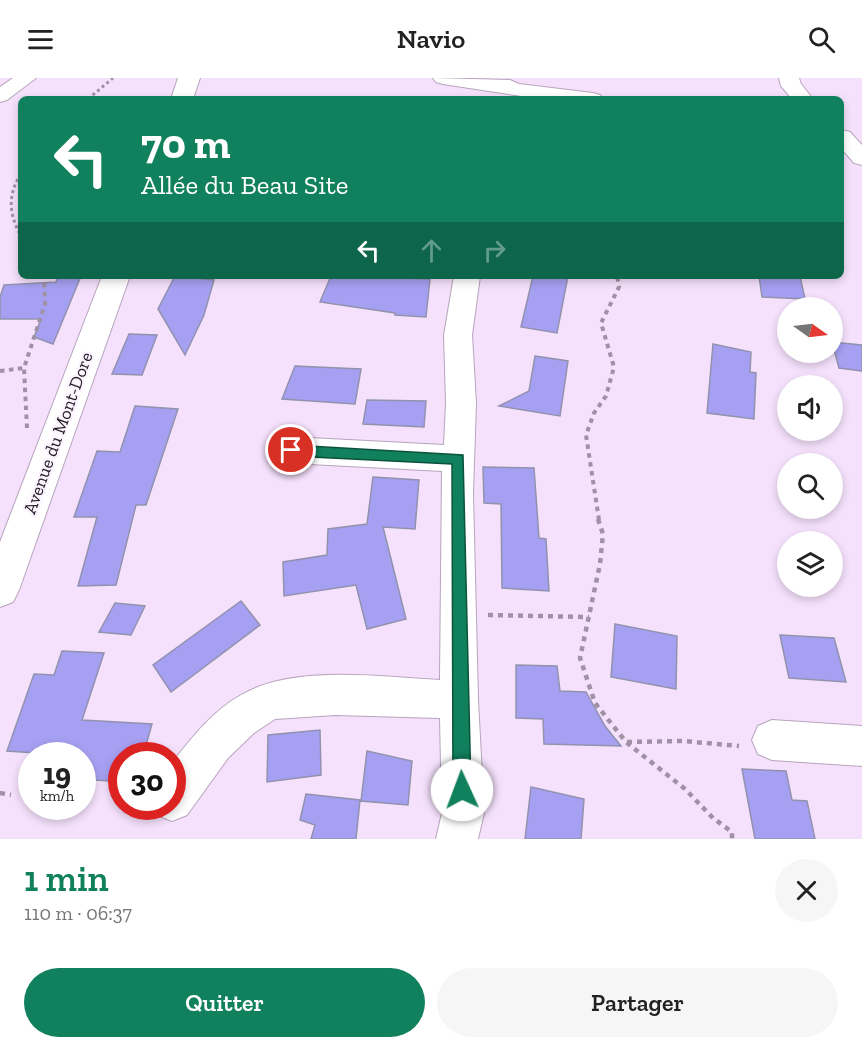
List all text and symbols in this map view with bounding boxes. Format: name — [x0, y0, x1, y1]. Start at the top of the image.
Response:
icon: menu — [24, 23, 57, 56]
text: Navio — [397, 23, 465, 55]
icon: search — [805, 23, 838, 56]
text: 70 m — [141, 118, 231, 169]
icon: left — [42, 120, 120, 198]
text: Allée du Beau Site — [141, 169, 348, 201]
icon: left — [352, 234, 385, 267]
icon: ahead — [415, 234, 448, 267]
icon: right — [478, 234, 511, 267]
north arrow — [777, 297, 843, 363]
map controls — [777, 297, 843, 597]
street label: Avenue du Mont-Dore — [18, 349, 98, 517]
button: sound — [777, 375, 843, 441]
pin — [265, 424, 316, 475]
icon: arrive — [274, 433, 307, 466]
button: search — [777, 453, 843, 519]
button: layers — [777, 531, 843, 597]
speed limit sign: 30 — [108, 742, 186, 820]
text: 19 — [43, 756, 71, 792]
position arrow — [430, 758, 494, 822]
text: km/h — [40, 787, 74, 805]
text: 1 min — [24, 857, 109, 900]
button: close — [775, 859, 838, 922]
text: 110 m · 06:37 — [24, 901, 132, 925]
button: Quitter — [24, 968, 425, 1037]
button: Partager — [437, 968, 838, 1037]

